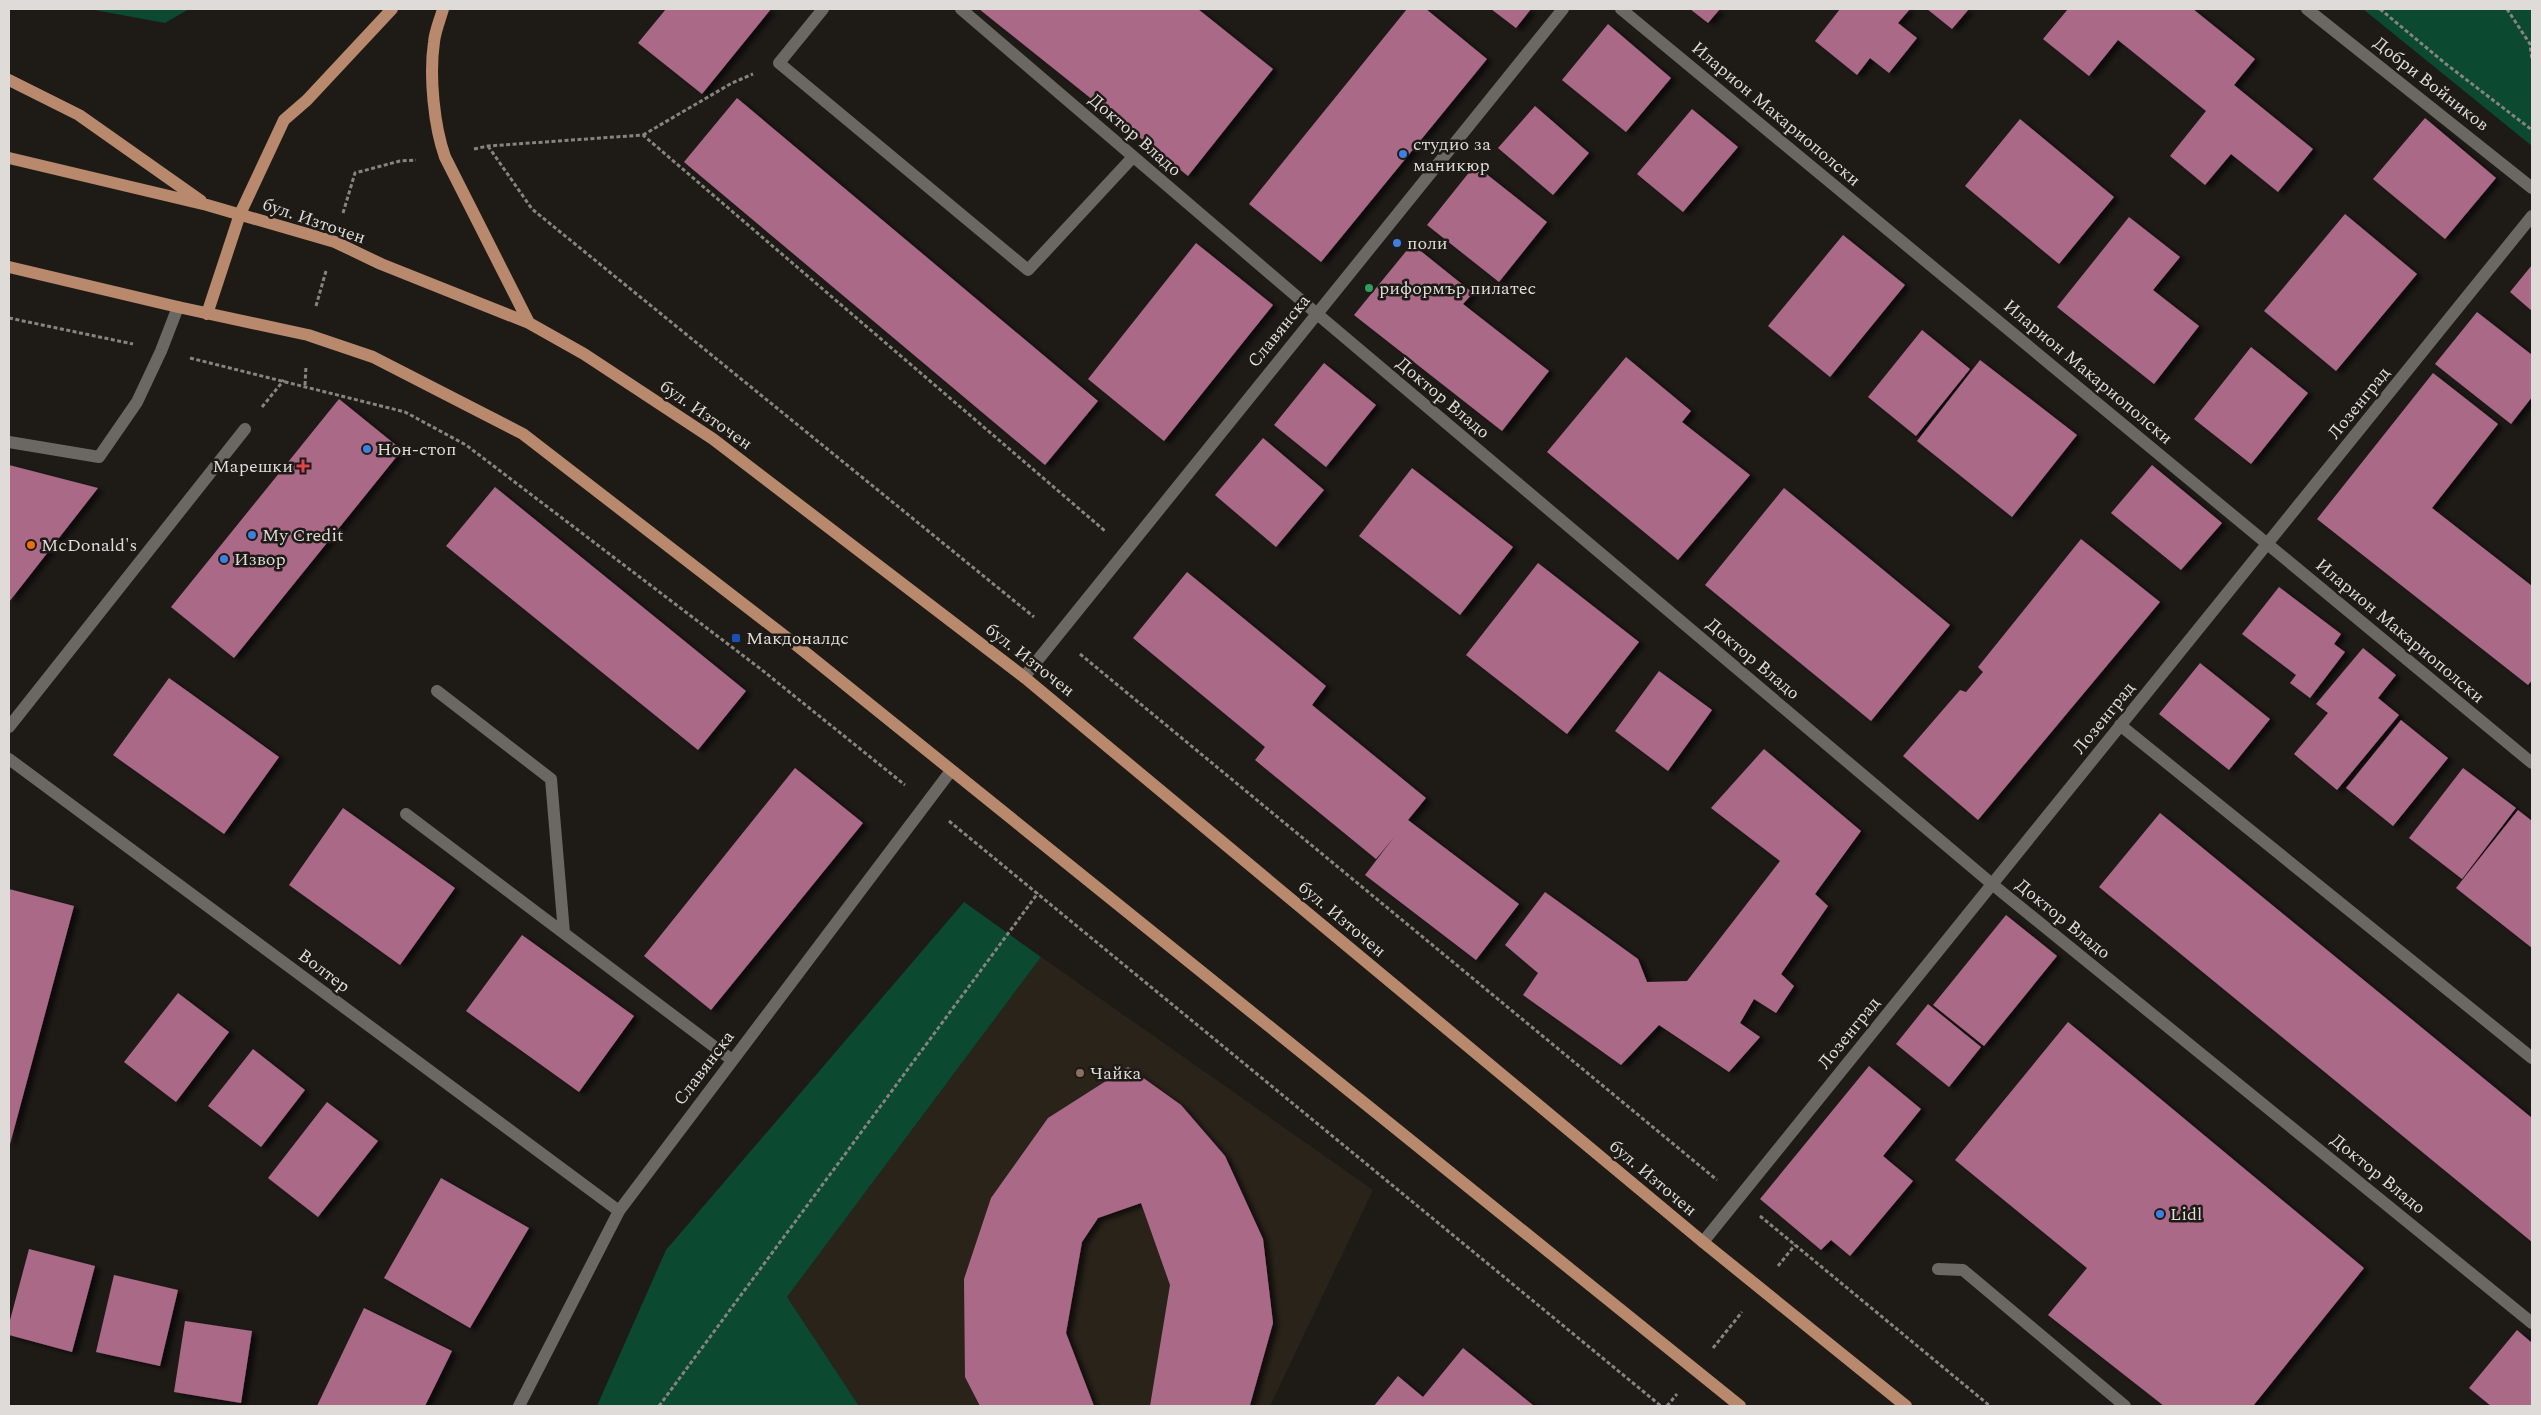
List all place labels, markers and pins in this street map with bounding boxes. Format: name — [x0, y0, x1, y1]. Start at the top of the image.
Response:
place label: студио за маникюр — [1413, 131, 1491, 179]
marker: студио за маникюр — [1397, 148, 1409, 160]
place label: поли — [1407, 230, 1448, 257]
marker: поли — [1391, 237, 1403, 249]
place label: риформър пилатес — [1379, 275, 1536, 302]
marker: риформър пилатес — [1363, 282, 1375, 294]
place label: Нон-стоп — [377, 436, 457, 463]
marker: Нон-стоп — [361, 443, 373, 455]
place label: Марешки — [213, 453, 293, 480]
marker: Марешки — [297, 460, 309, 472]
place label: My Credit — [262, 522, 343, 549]
marker: My Credit — [246, 529, 258, 541]
place label: McDonald's — [41, 532, 137, 559]
marker: McDonald's — [25, 539, 37, 551]
place label: Извор — [234, 546, 286, 573]
marker: Извор — [218, 553, 230, 565]
place label: Макдоналдс — [746, 625, 849, 652]
marker: Макдоналдс — [730, 632, 742, 644]
place label: Чайка — [1090, 1060, 1142, 1087]
marker: Чайка — [1074, 1067, 1086, 1079]
place label: Lidl — [2170, 1201, 2202, 1228]
marker: Lidl — [2154, 1208, 2166, 1220]

